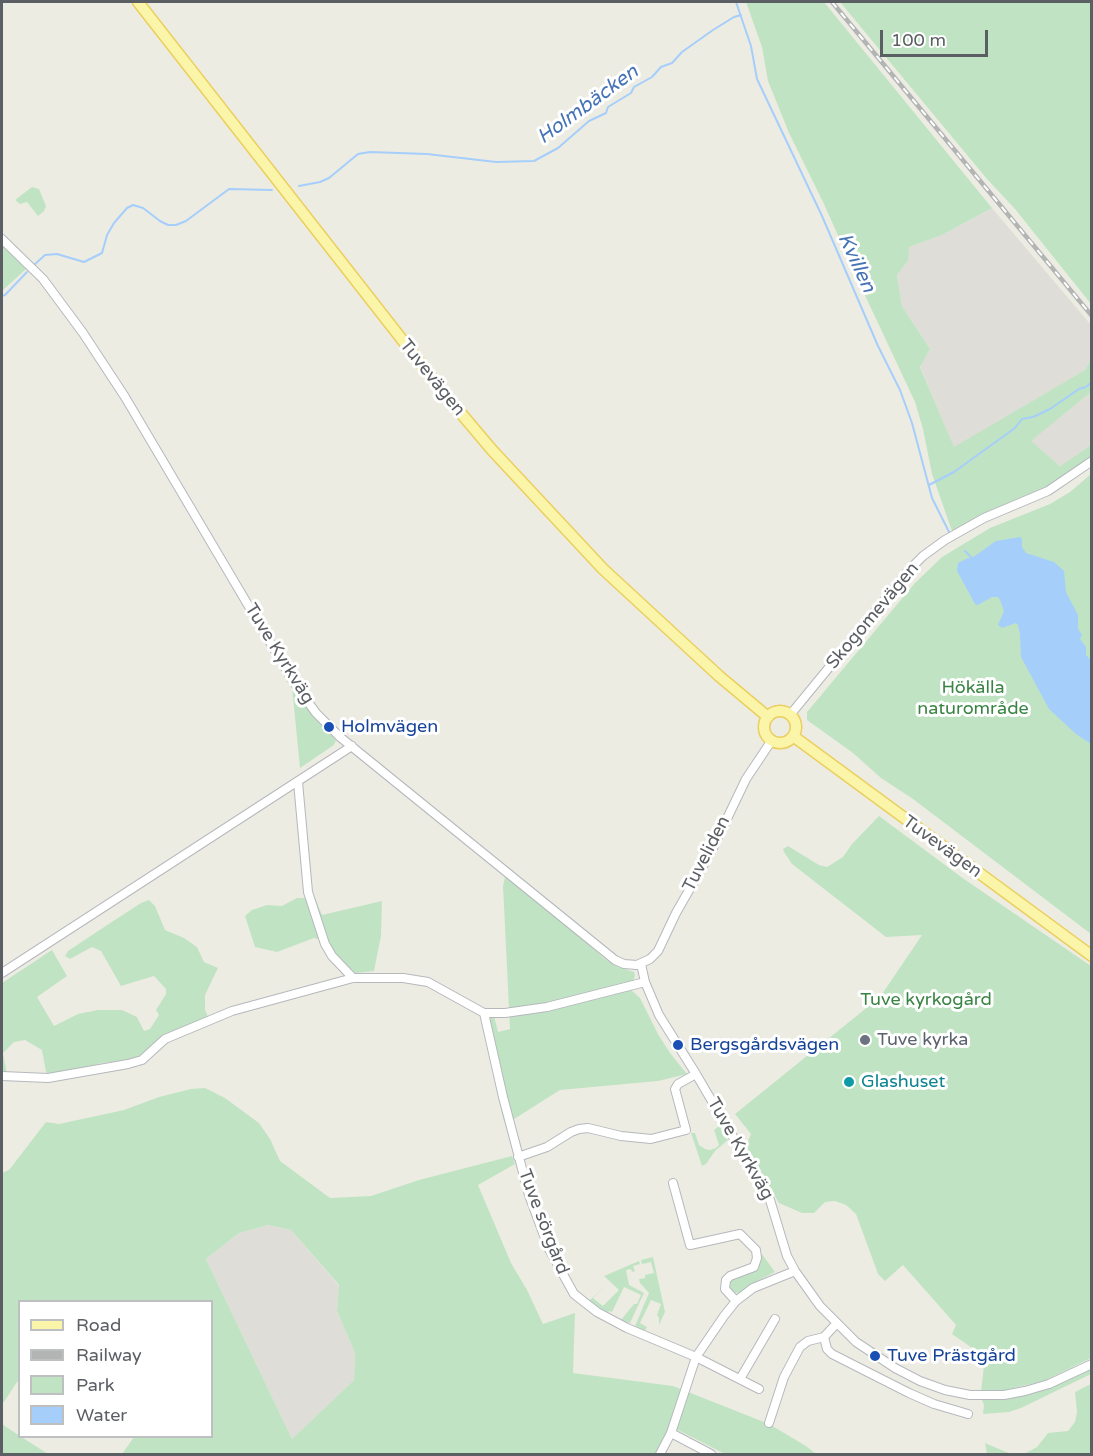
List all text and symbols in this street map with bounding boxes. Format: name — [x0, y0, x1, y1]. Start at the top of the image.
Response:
scale bar — [883, 18, 991, 56]
text: 100 m — [891, 29, 946, 51]
water label: Holmbäcken — [533, 60, 643, 150]
water label: Kvillen — [832, 230, 880, 296]
street label: Tuvevägen — [395, 335, 469, 421]
street label: Skogomevägen — [822, 558, 924, 674]
street label: Tuve Kyrkväg — [240, 600, 318, 708]
park label: Hökälla naturområde — [917, 677, 1029, 720]
place label: Holmvägen — [341, 716, 438, 738]
marker: Holmvägen — [322, 720, 336, 734]
street label: Tuvevägen — [898, 811, 986, 883]
street label: Tuveliden — [679, 813, 735, 895]
park label: Tuve kyrkogård — [860, 989, 992, 1011]
place label: Tuve kyrka — [877, 1029, 968, 1051]
marker: Tuve kyrka — [858, 1033, 872, 1047]
place label: Bergsgårdsvägen — [690, 1034, 839, 1056]
marker: Bergsgårdsvägen — [671, 1038, 685, 1052]
place label: Glashuset — [861, 1071, 945, 1093]
marker: Glashuset — [842, 1075, 856, 1089]
street label: Tuve Kyrkväg — [702, 1094, 778, 1204]
street label: Tuve sörgård — [513, 1166, 573, 1278]
legend — [18, 1300, 213, 1438]
text: Road — [76, 1314, 121, 1336]
text: Railway — [76, 1344, 142, 1366]
place label: Tuve Prästgård — [887, 1345, 1016, 1367]
marker: Tuve Prästgård — [868, 1349, 882, 1363]
text: Park — [76, 1374, 114, 1396]
text: Water — [76, 1404, 127, 1426]

